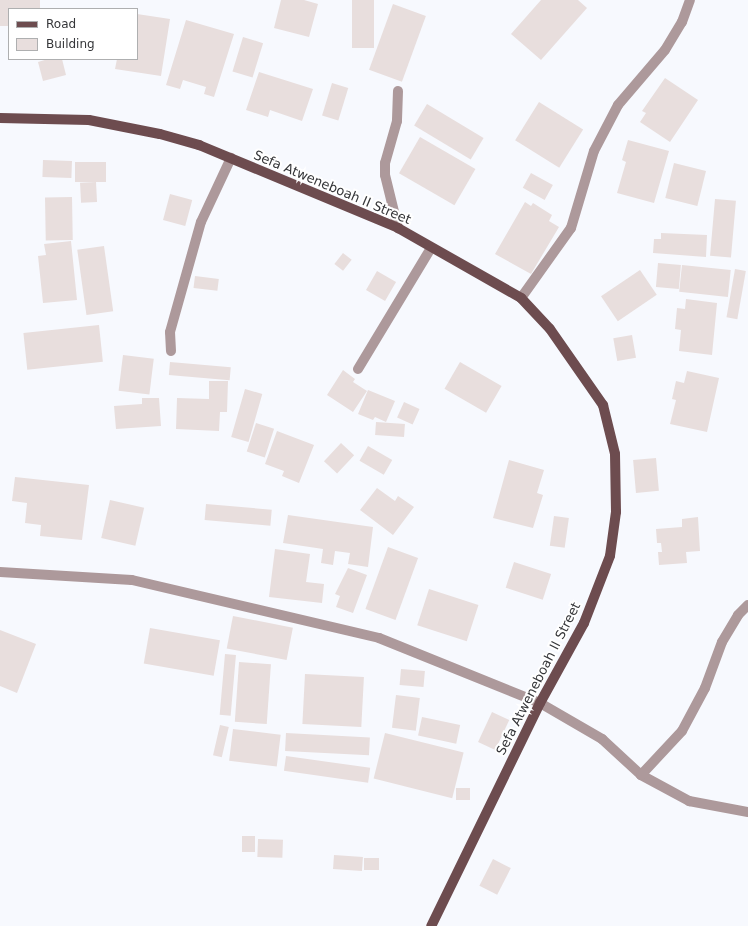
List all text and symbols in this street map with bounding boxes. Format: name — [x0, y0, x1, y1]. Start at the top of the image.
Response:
legend — [8, 8, 138, 60]
text: Road — [46, 17, 76, 31]
text: Building — [46, 37, 95, 51]
street label: Sefa Atweneboah II Street — [251, 148, 413, 228]
street label: Sefa Atweneboah II Street — [494, 600, 584, 758]

